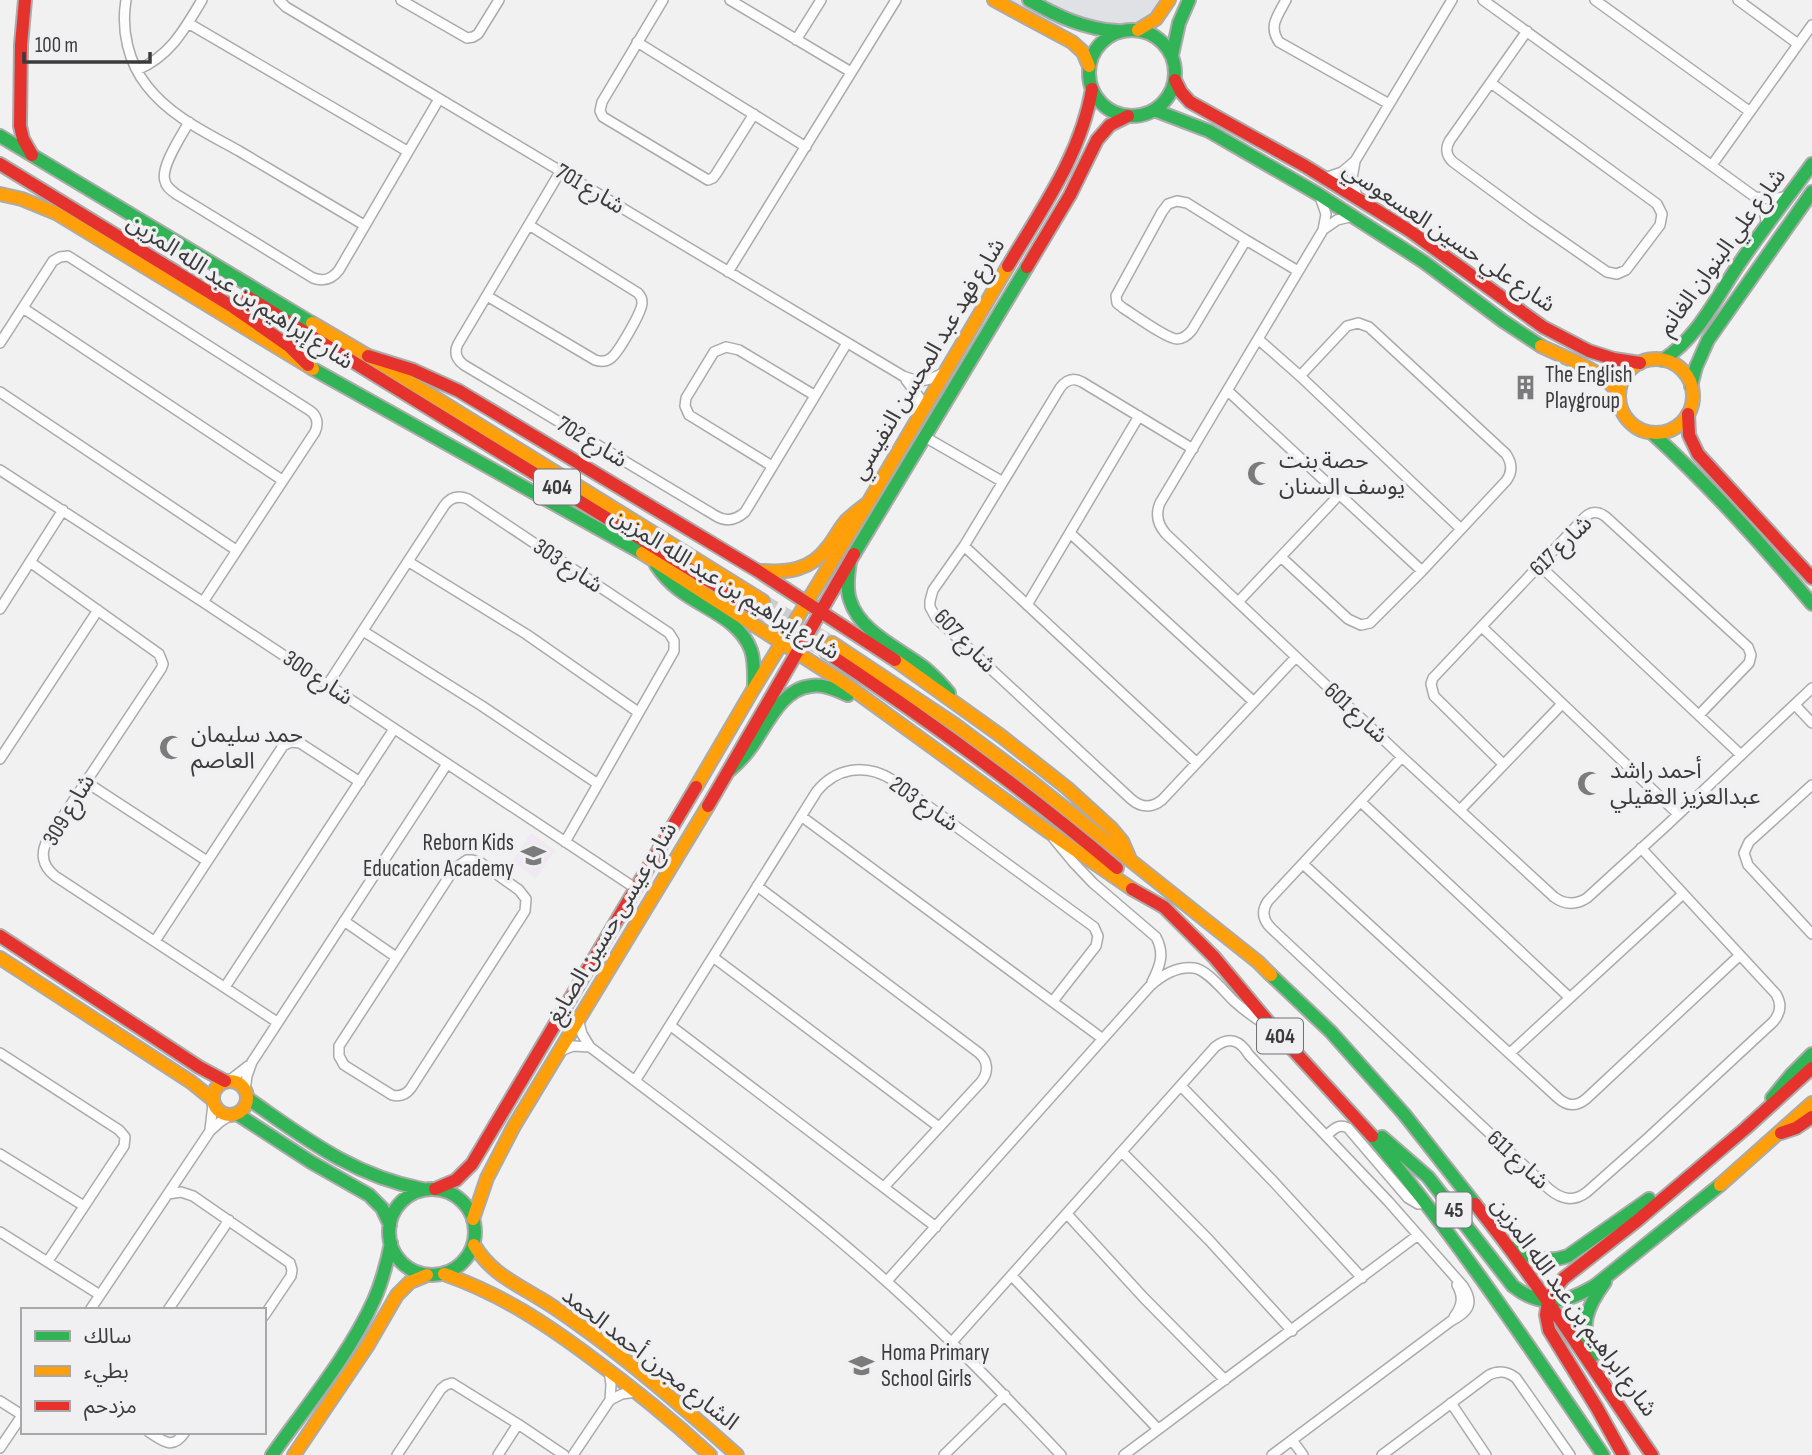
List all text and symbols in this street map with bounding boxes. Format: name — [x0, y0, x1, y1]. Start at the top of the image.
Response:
scale bar — [24, 21, 150, 65]
text: 100 m — [35, 33, 78, 58]
street label: شارع علي حسين العسعوسي — [1336, 155, 1561, 321]
street label: شارع 701 — [549, 157, 630, 222]
street label: شارع علي البنوان الغانم — [1652, 163, 1794, 342]
street label: شارع إبراهيم بن عبد الله المزين — [120, 208, 359, 377]
street label: شارع فهد عبد المحسن النفيسي — [845, 233, 1013, 486]
place label: The English Playgroup — [1545, 361, 1633, 415]
building icon: The English Playgroup — [1511, 374, 1539, 402]
street label: شارع 702 — [551, 410, 632, 476]
place label: حصة بنت يوسف السنان — [1279, 447, 1405, 501]
mosque icon: حصة بنت يوسف السنان — [1245, 460, 1273, 488]
road number: 404 — [534, 470, 580, 504]
street label: شارع إبراهيم بن عبد الله المزين — [604, 502, 845, 668]
street label: شارع 617 — [1524, 510, 1599, 584]
street label: شارع 303 — [527, 533, 608, 601]
street label: شارع 607 — [926, 603, 1002, 680]
street label: شارع 300 — [276, 644, 358, 713]
street label: شارع 601 — [1317, 677, 1394, 751]
place label: حمد سليمان العاصم — [191, 721, 303, 777]
mosque icon: حمد سليمان العاصم — [157, 734, 185, 762]
place label: أحمد راشد عبدالعزيز العقيلي — [1610, 756, 1760, 813]
street label: شارع 309 — [37, 769, 103, 852]
street label: شارع 203 — [883, 770, 964, 839]
mosque icon: أحمد راشد عبدالعزيز العقيلي — [1576, 770, 1604, 798]
street label: شارع عيسى حسين الصايغ — [541, 817, 685, 1030]
place label: Reborn Kids Education Academy — [363, 829, 514, 883]
school or university icon: Reborn Kids Education Academy — [520, 842, 548, 870]
road number: 404 — [1257, 1018, 1303, 1054]
street label: شارع 611 — [1480, 1124, 1555, 1197]
road number: 45 — [1436, 1192, 1472, 1228]
street label: شارع ابراهيم بن عبد الله المزين — [1483, 1192, 1663, 1423]
street label: الشارع مجرن أحمد الحمد — [555, 1281, 744, 1438]
legend — [21, 1308, 266, 1434]
text: سالك — [84, 1324, 131, 1349]
place label: Homa Primary School Girls — [881, 1339, 989, 1393]
school or university icon: Homa Primary School Girls — [847, 1352, 875, 1380]
text: بطيء — [84, 1359, 129, 1387]
text: مزدحم — [84, 1394, 137, 1421]

